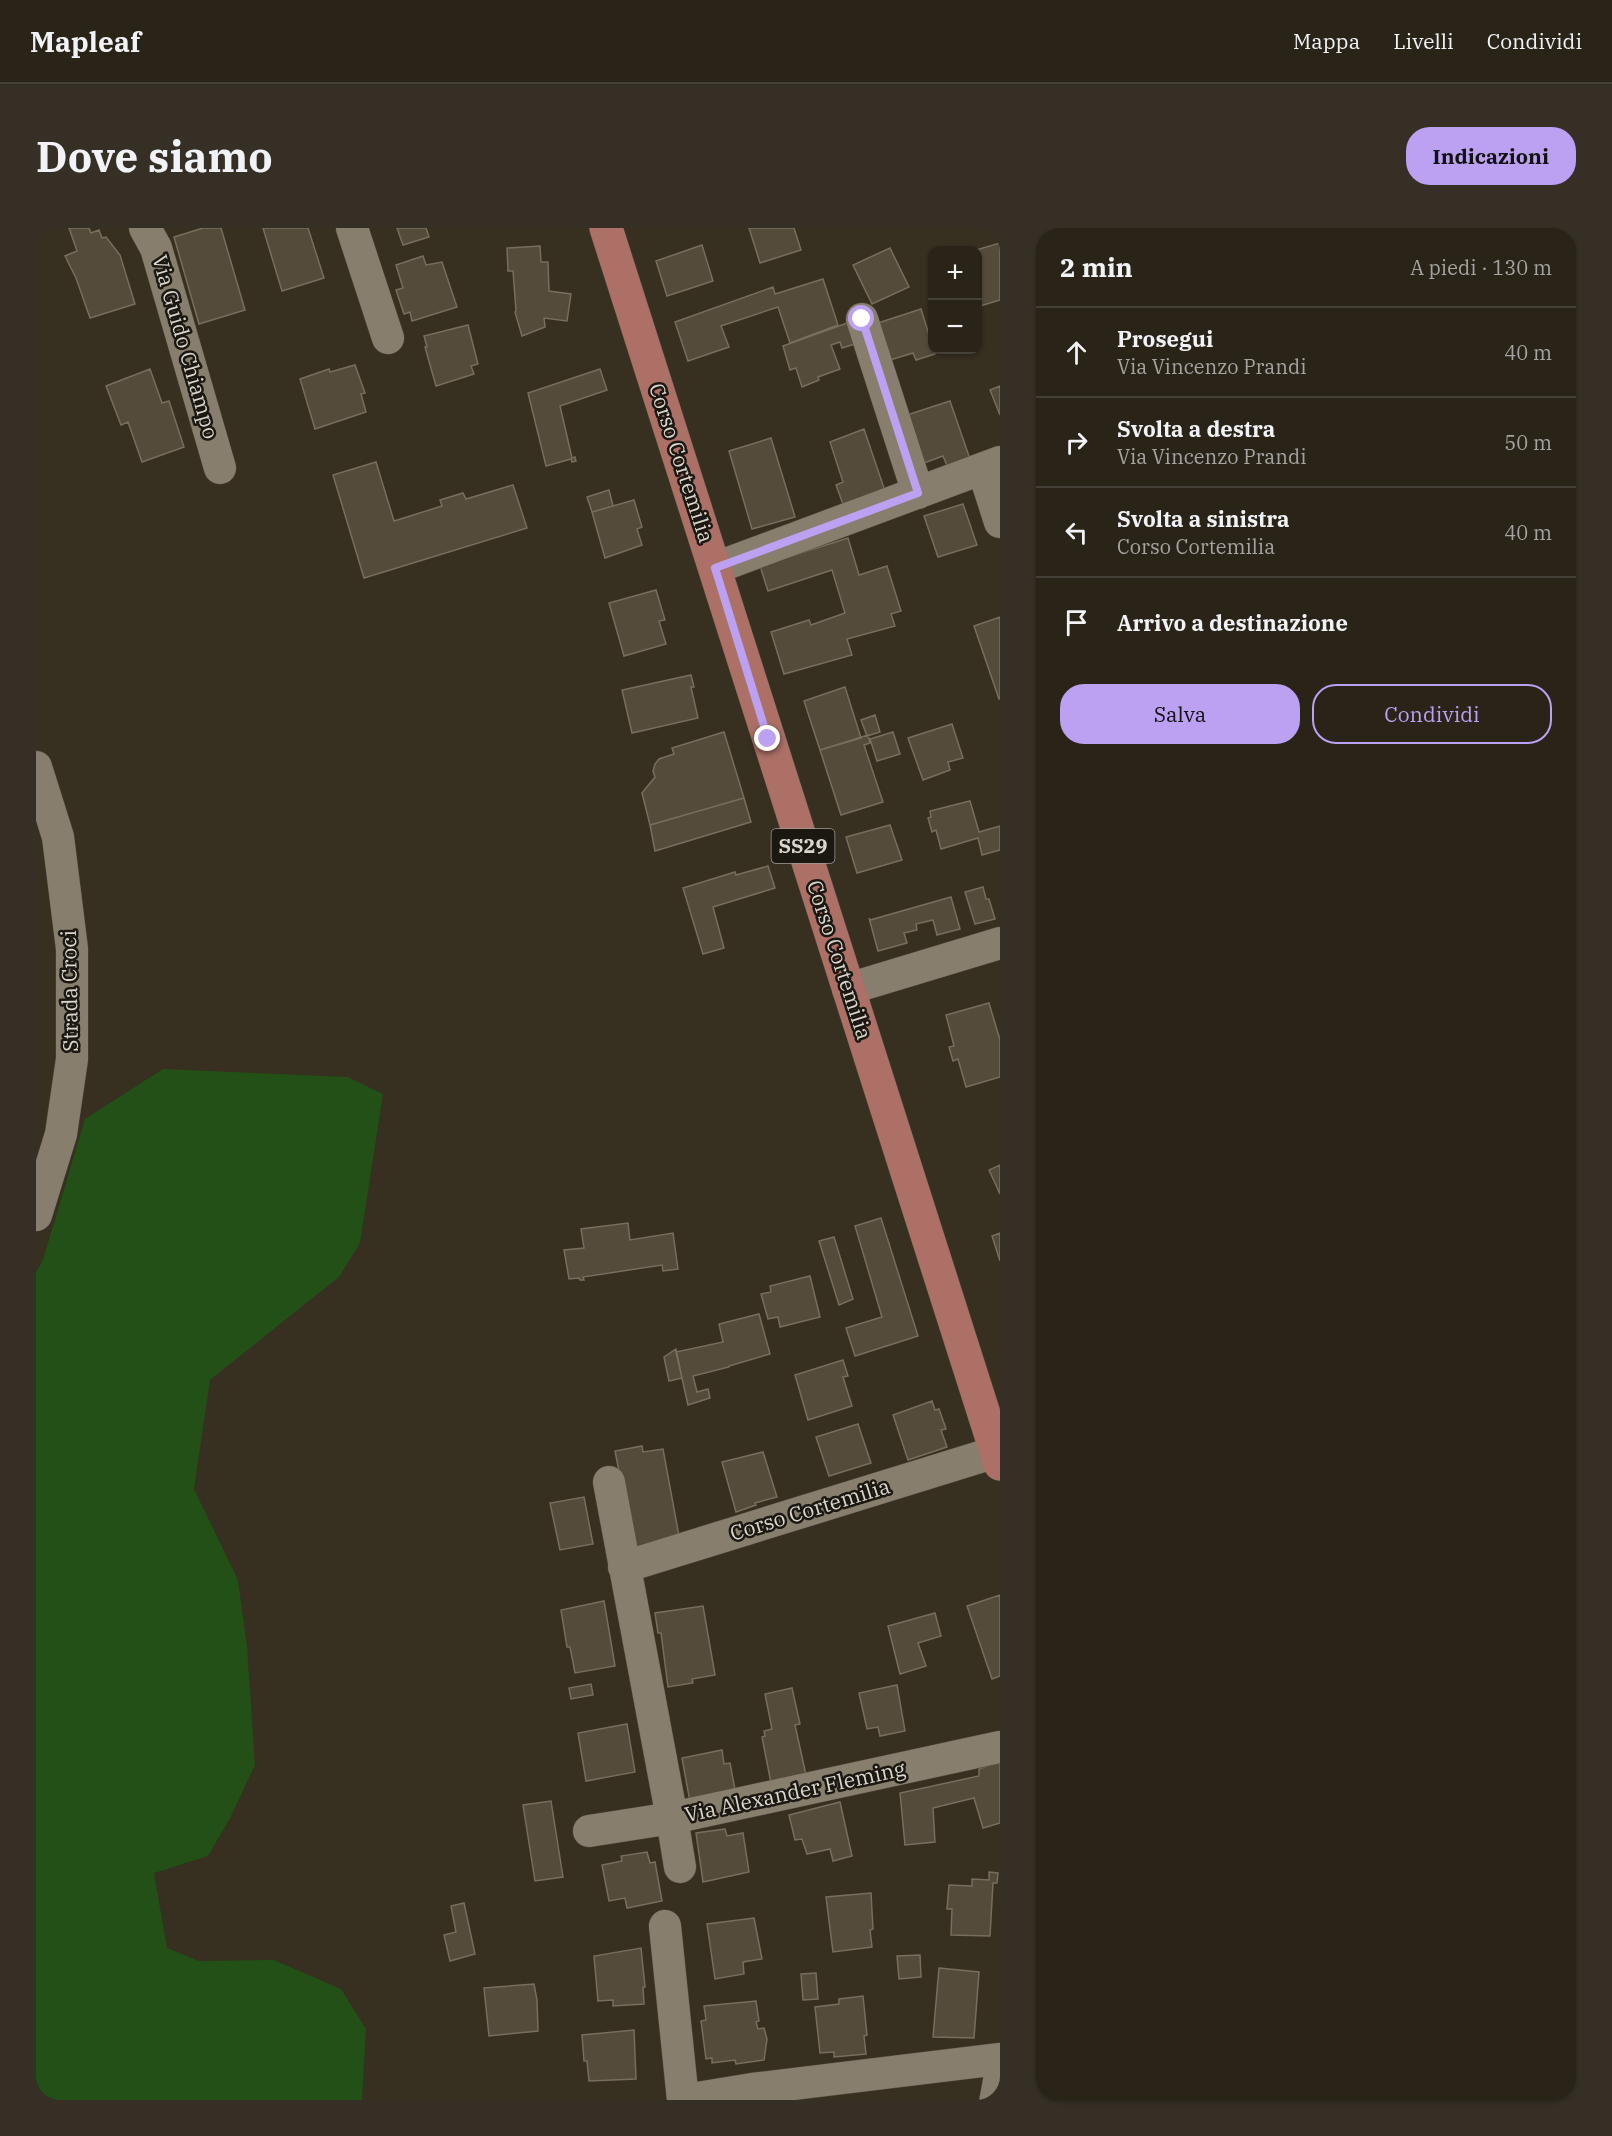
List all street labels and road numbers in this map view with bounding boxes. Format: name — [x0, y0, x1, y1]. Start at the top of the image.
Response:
street label: Via Guido Chiampo — [146, 251, 226, 442]
street label: Corso Cortemilia — [643, 379, 721, 546]
road number: SS29 — [772, 829, 834, 863]
street label: Corso Cortemilia — [801, 876, 879, 1043]
street label: Strada Croci — [54, 930, 84, 1052]
street label: Corso Cortemilia — [726, 1471, 893, 1547]
street label: Via Alexander Fleming — [682, 1754, 908, 1828]

